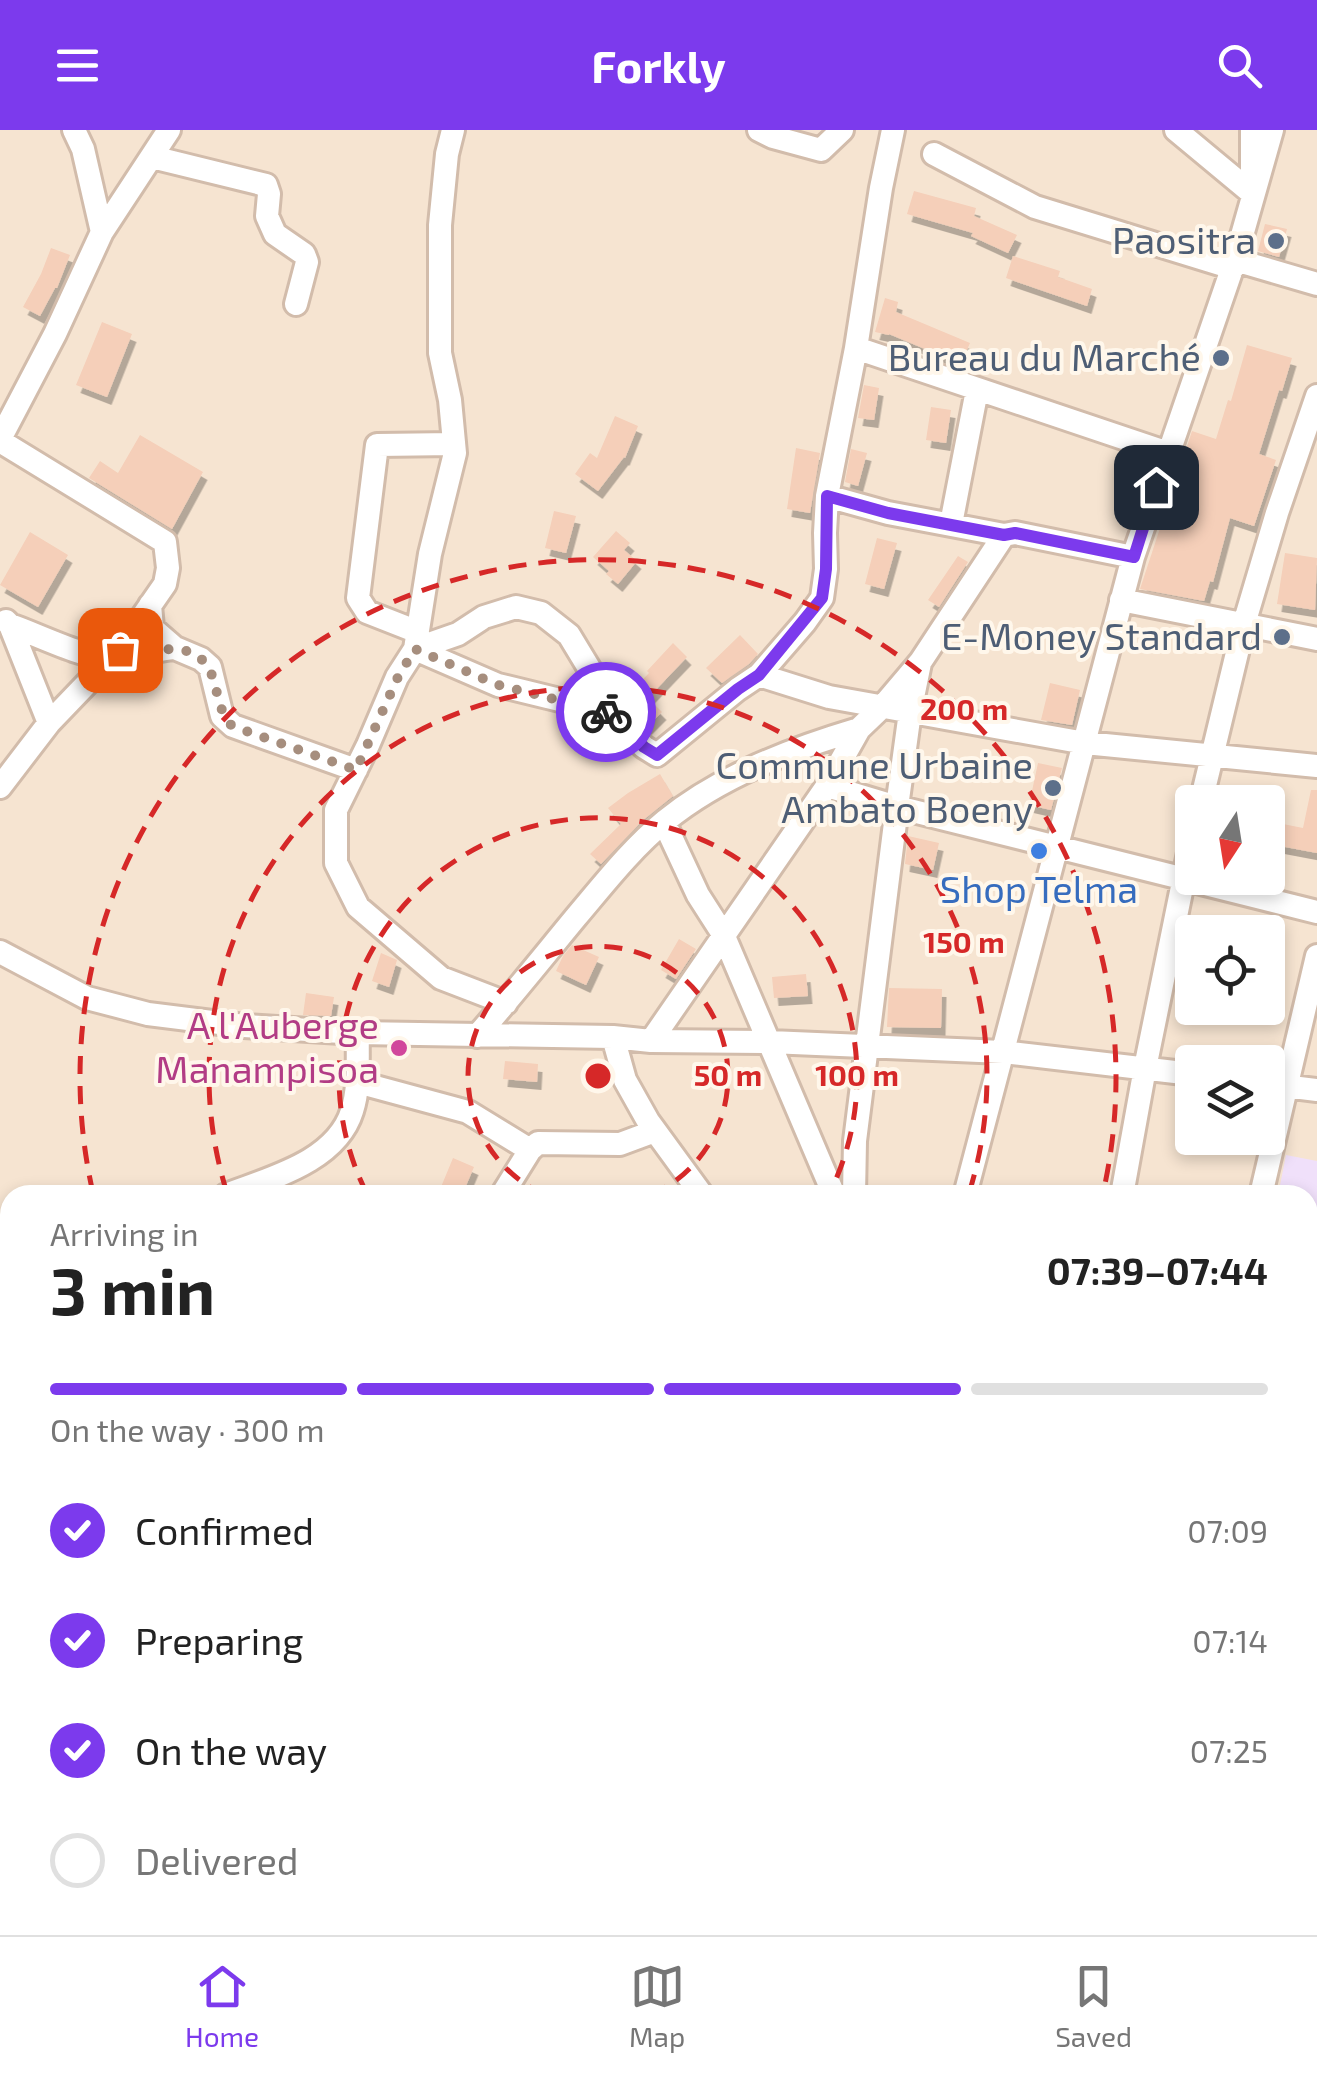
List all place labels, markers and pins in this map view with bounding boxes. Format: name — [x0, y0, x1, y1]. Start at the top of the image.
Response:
place label: Paositra — [1112, 216, 1256, 262]
marker: Paositra — [1265, 230, 1287, 252]
place label: Bureau du Marché — [888, 333, 1201, 379]
marker: Bureau du Marché — [1210, 347, 1232, 369]
pin — [1114, 445, 1199, 530]
pin — [78, 608, 163, 693]
place label: E-Money Standard — [941, 612, 1262, 658]
marker: E-Money Standard — [1271, 626, 1293, 648]
place label: Commune Urbaine Ambato Boeny — [716, 741, 1033, 831]
marker: Commune Urbaine Ambato Boeny — [1042, 777, 1064, 799]
marker: Shop Telma — [1028, 840, 1050, 862]
place label: Shop Telma — [940, 865, 1138, 911]
place label: A l'Auberge Manampisoa — [155, 1001, 379, 1091]
marker: A l'Auberge Manampisoa — [388, 1037, 410, 1059]
centre of rings — [580, 1058, 616, 1094]

